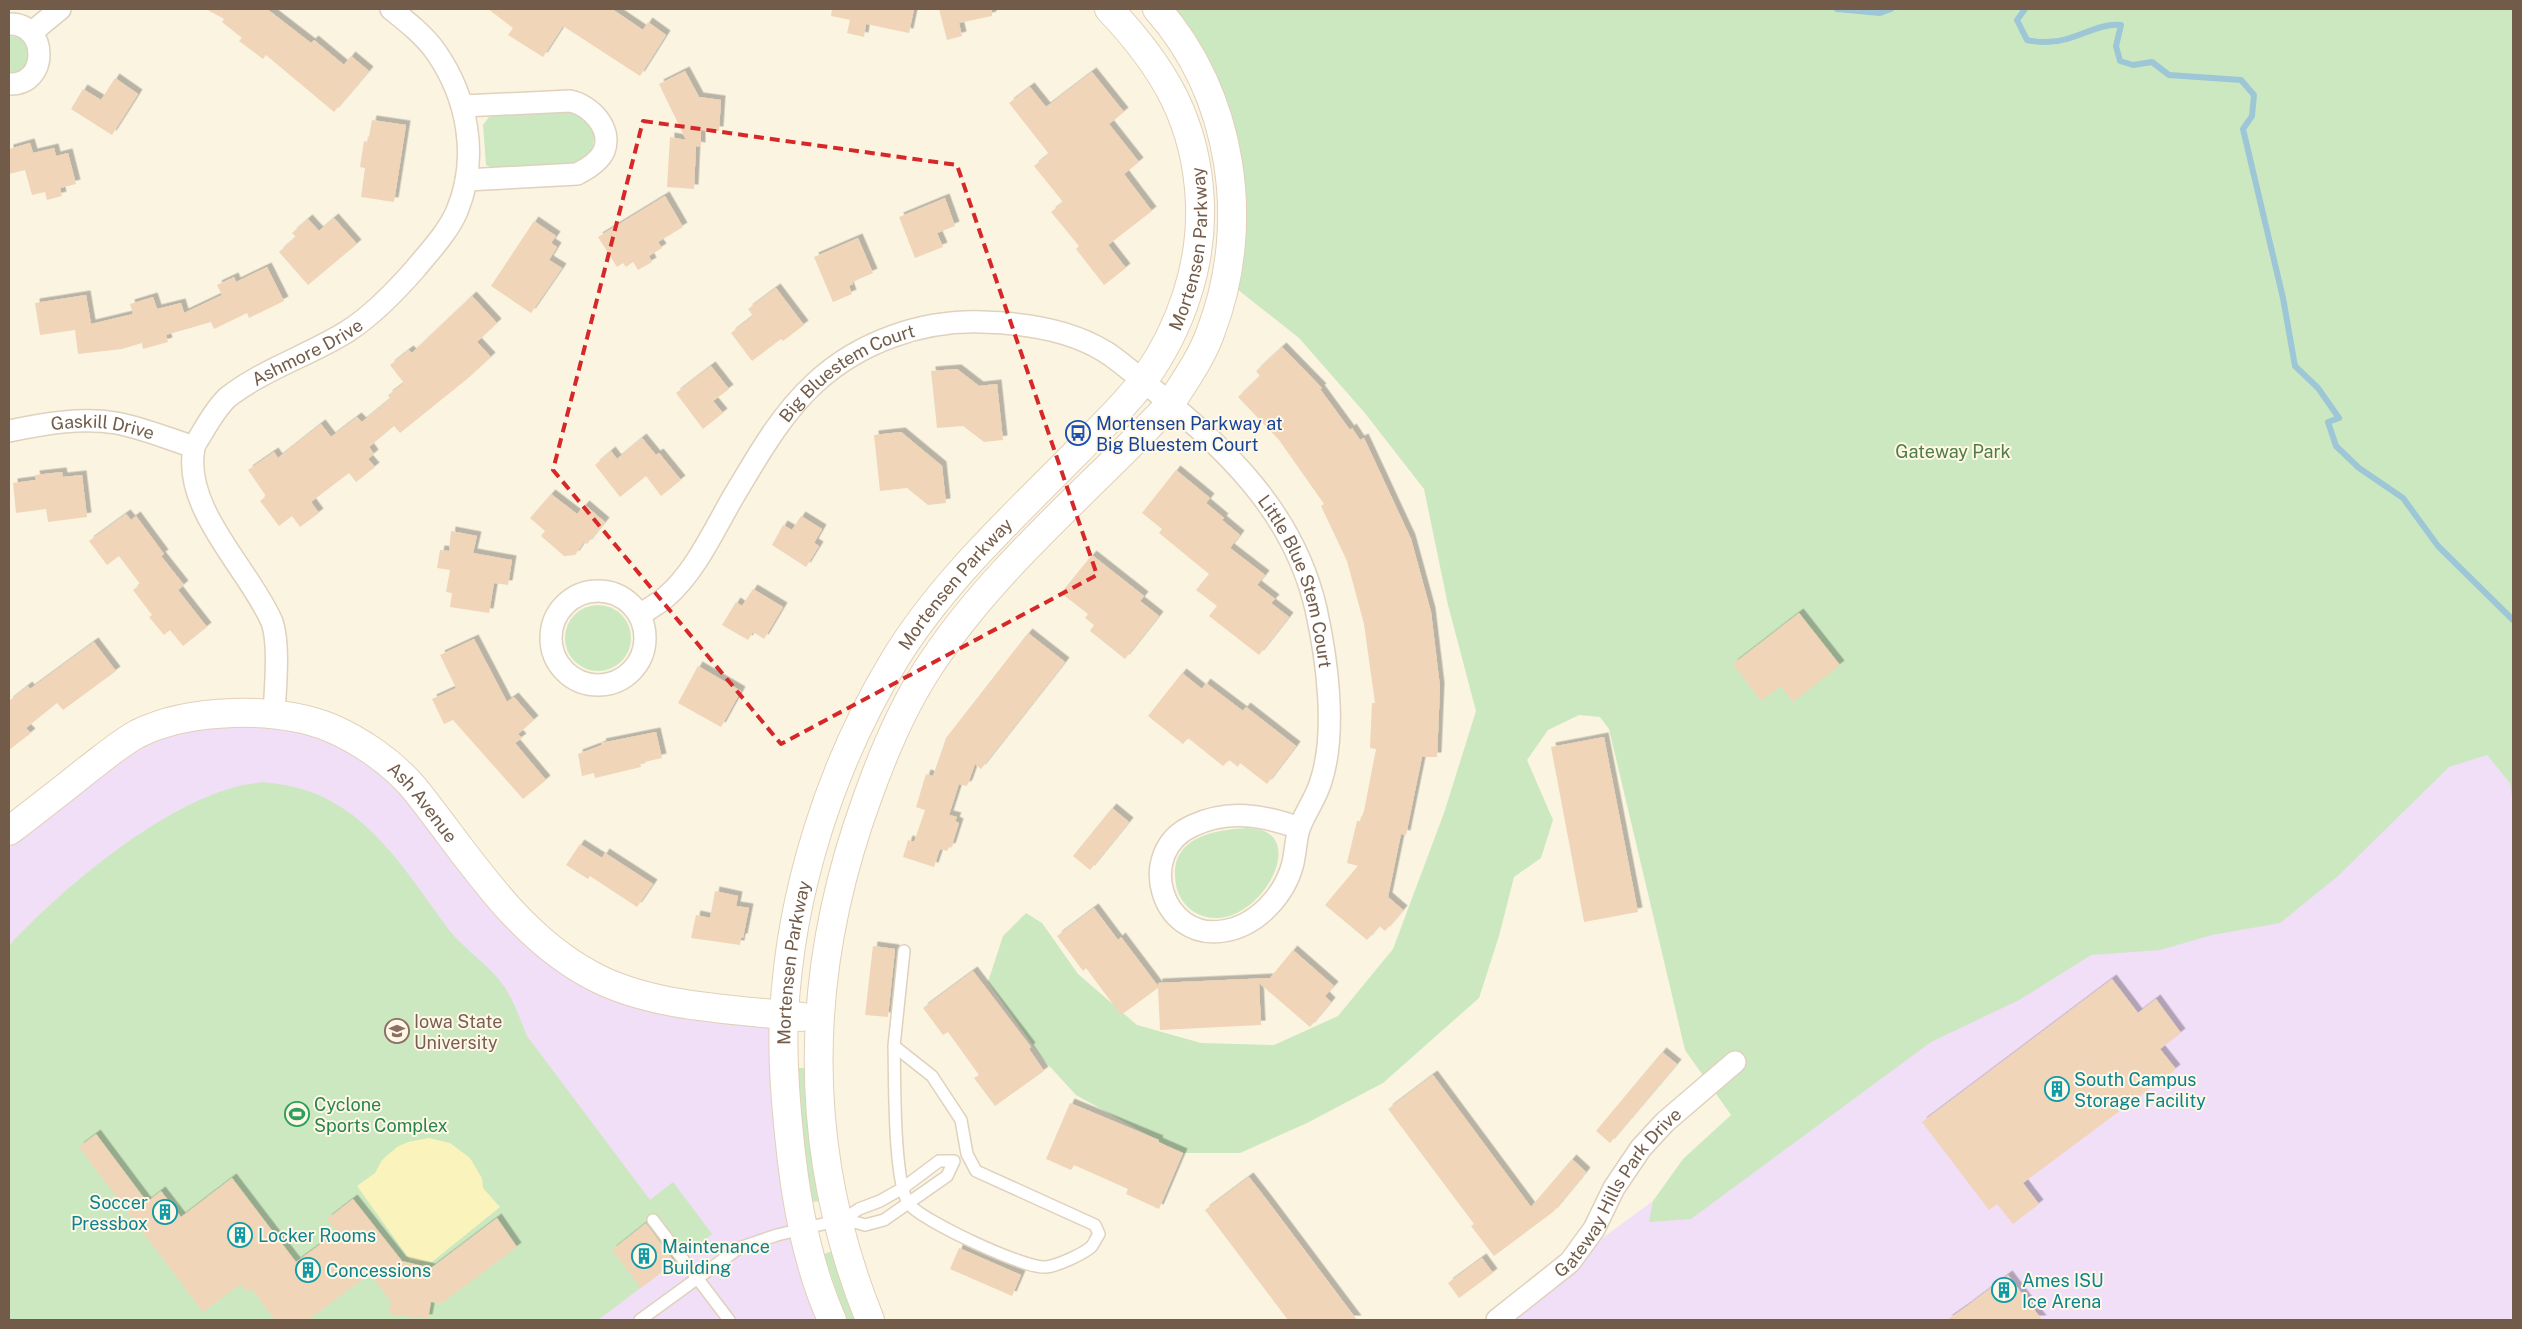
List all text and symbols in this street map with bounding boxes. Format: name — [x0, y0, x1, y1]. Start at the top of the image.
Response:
street label: Mortensen Parkway — [1164, 165, 1211, 333]
street label: Ashmore Drive — [248, 314, 367, 389]
street label: Big Bluestem Court — [774, 319, 917, 426]
street label: Gaskill Drive — [50, 410, 157, 443]
place label: Mortensen Parkway at Big Bluestem Court — [1096, 413, 1283, 455]
bus stop icon: Mortensen Parkway at Big Bluestem Court — [1065, 420, 1091, 446]
park label: Gateway Park — [1895, 441, 2011, 462]
street label: Little Blue Stem Court — [1254, 490, 1337, 669]
street label: Mortensen Parkway — [893, 513, 1016, 653]
street label: Ash Avenue — [384, 757, 462, 846]
street label: Mortensen Parkway — [773, 878, 814, 1045]
place label: Iowa State University — [414, 1011, 502, 1053]
school or university icon: Iowa State University — [384, 1018, 410, 1044]
place label: South Campus Storage Facility — [2074, 1069, 2206, 1111]
building icon: South Campus Storage Facility — [2044, 1076, 2070, 1102]
place label: Cyclone Sports Complex — [314, 1094, 448, 1136]
sports icon: Cyclone Sports Complex — [284, 1101, 310, 1127]
street label: Gateway Hills Park Drive — [1550, 1103, 1685, 1281]
place label: Soccer Pressbox — [71, 1192, 148, 1234]
building icon: Soccer Pressbox — [152, 1199, 178, 1225]
building icon: Locker Rooms — [227, 1222, 253, 1248]
place label: Locker Rooms — [258, 1225, 376, 1246]
place label: Maintenance Building — [662, 1236, 770, 1278]
building icon: Maintenance Building — [631, 1243, 657, 1269]
building icon: Concessions — [295, 1257, 321, 1283]
place label: Concessions — [326, 1260, 431, 1281]
place label: Ames ISU Ice Arena — [2022, 1270, 2104, 1312]
building icon: Ames ISU Ice Arena — [1991, 1277, 2017, 1303]

